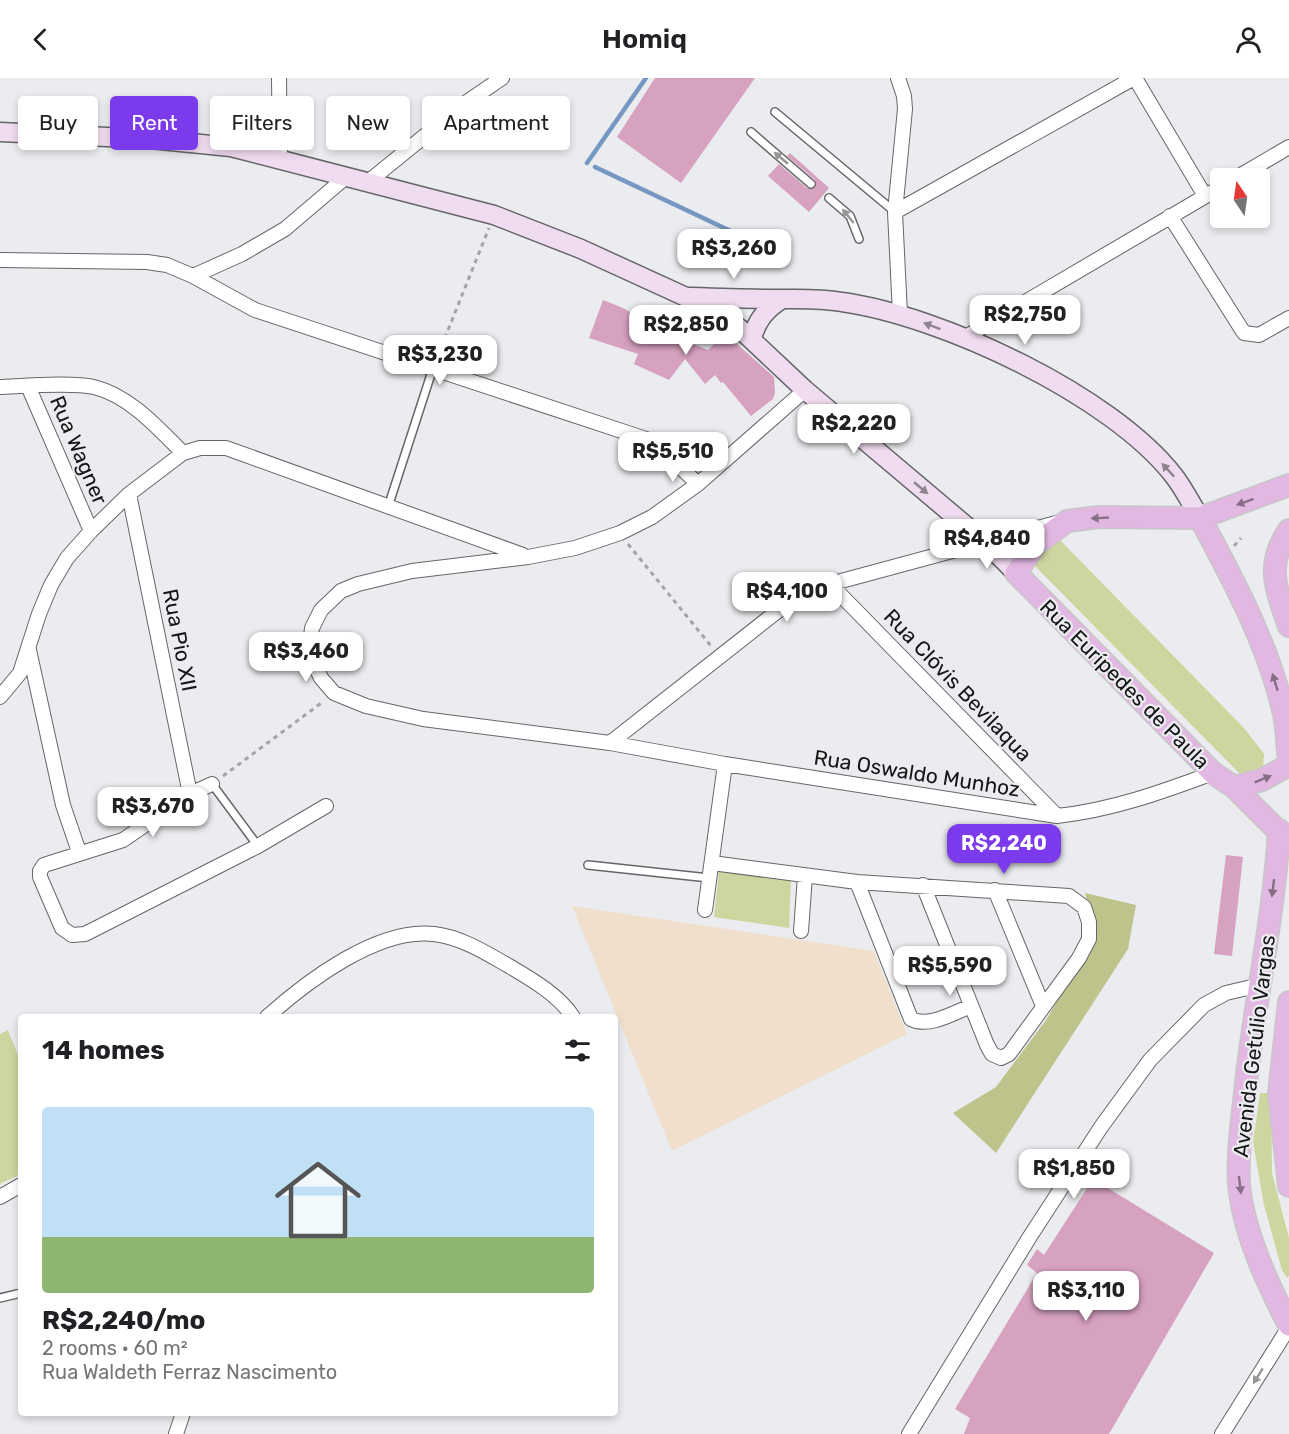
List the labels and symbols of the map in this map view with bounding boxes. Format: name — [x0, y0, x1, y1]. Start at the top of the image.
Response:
one-way arrow — [773, 151, 789, 164]
north arrow — [1210, 168, 1270, 228]
one-way arrow — [841, 208, 854, 224]
pin: R$3,260 — [679, 229, 789, 280]
pin: R$2,750 — [970, 295, 1080, 346]
pin: R$2,850 — [631, 305, 741, 356]
one-way arrow — [923, 321, 941, 331]
pin: R$3,230 — [385, 335, 495, 386]
street label: Rua Wagner — [45, 392, 113, 508]
pin: R$2,220 — [799, 404, 909, 455]
pin: R$5,510 — [618, 432, 728, 483]
one-way arrow — [1161, 462, 1175, 477]
one-way arrow — [913, 481, 928, 494]
one-way arrow — [1236, 498, 1254, 507]
one-way arrow — [1090, 513, 1109, 522]
pin: R$4,840 — [932, 519, 1042, 570]
pin: R$4,100 — [732, 572, 842, 623]
street label: Rua Pio XII — [158, 587, 202, 693]
street label: Rua Eurípedes de Paula — [1035, 594, 1215, 774]
street label: Rua Clóvis Bevilaqua — [879, 604, 1037, 766]
pin: R$3,460 — [251, 632, 361, 683]
one-way arrow — [1270, 673, 1279, 691]
street label: Rua Oswaldo Munhoz — [812, 744, 1022, 802]
one-way arrow — [1254, 774, 1272, 784]
pin: R$3,670 — [98, 787, 208, 838]
pin: R$2,240 — [949, 824, 1059, 875]
one-way arrow — [1269, 878, 1278, 897]
street label: Avenida Getúlio Vargas — [1228, 933, 1280, 1159]
pin: R$5,590 — [895, 946, 1005, 997]
pin: R$1,850 — [1019, 1149, 1129, 1200]
one-way arrow — [1235, 1176, 1245, 1195]
pin: R$3,110 — [1031, 1271, 1141, 1322]
one-way arrow — [1252, 1368, 1263, 1384]

